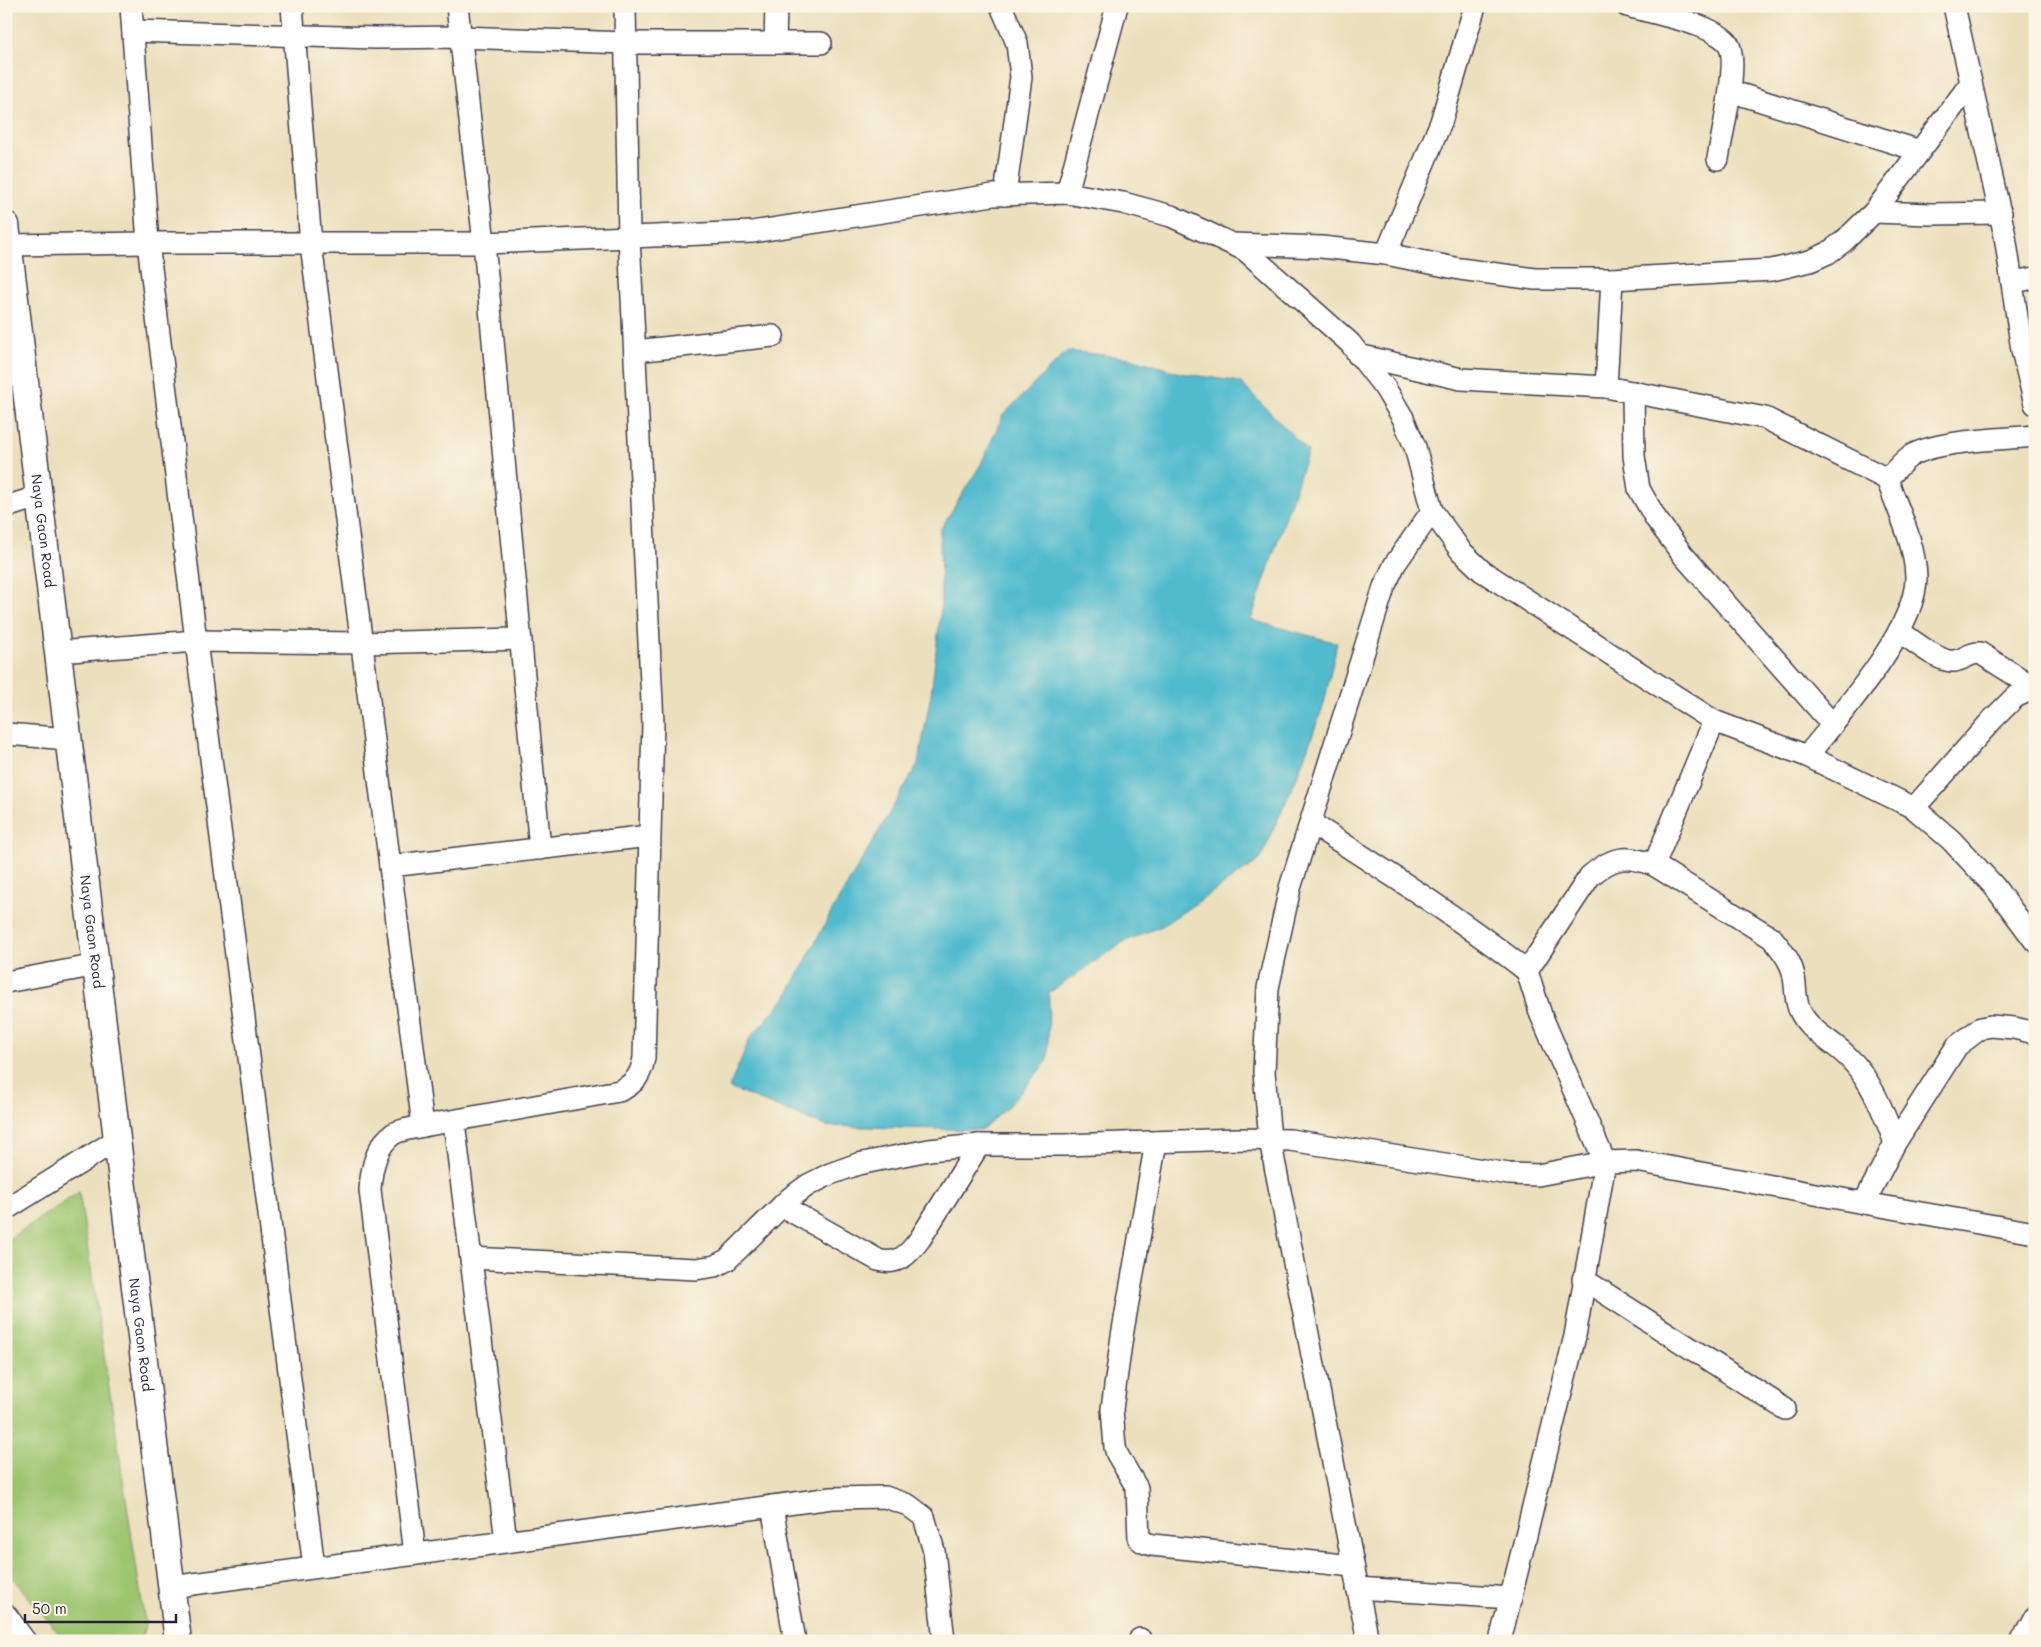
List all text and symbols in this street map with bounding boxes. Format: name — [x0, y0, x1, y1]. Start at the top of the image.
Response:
street label: Naya Gaon Road — [27, 473, 60, 589]
street label: Naya Gaon Road — [76, 874, 109, 990]
street label: Naya Gaon Road — [125, 1277, 158, 1393]
scale bar — [25, 1592, 176, 1624]
text: 50 m — [32, 1598, 67, 1618]

